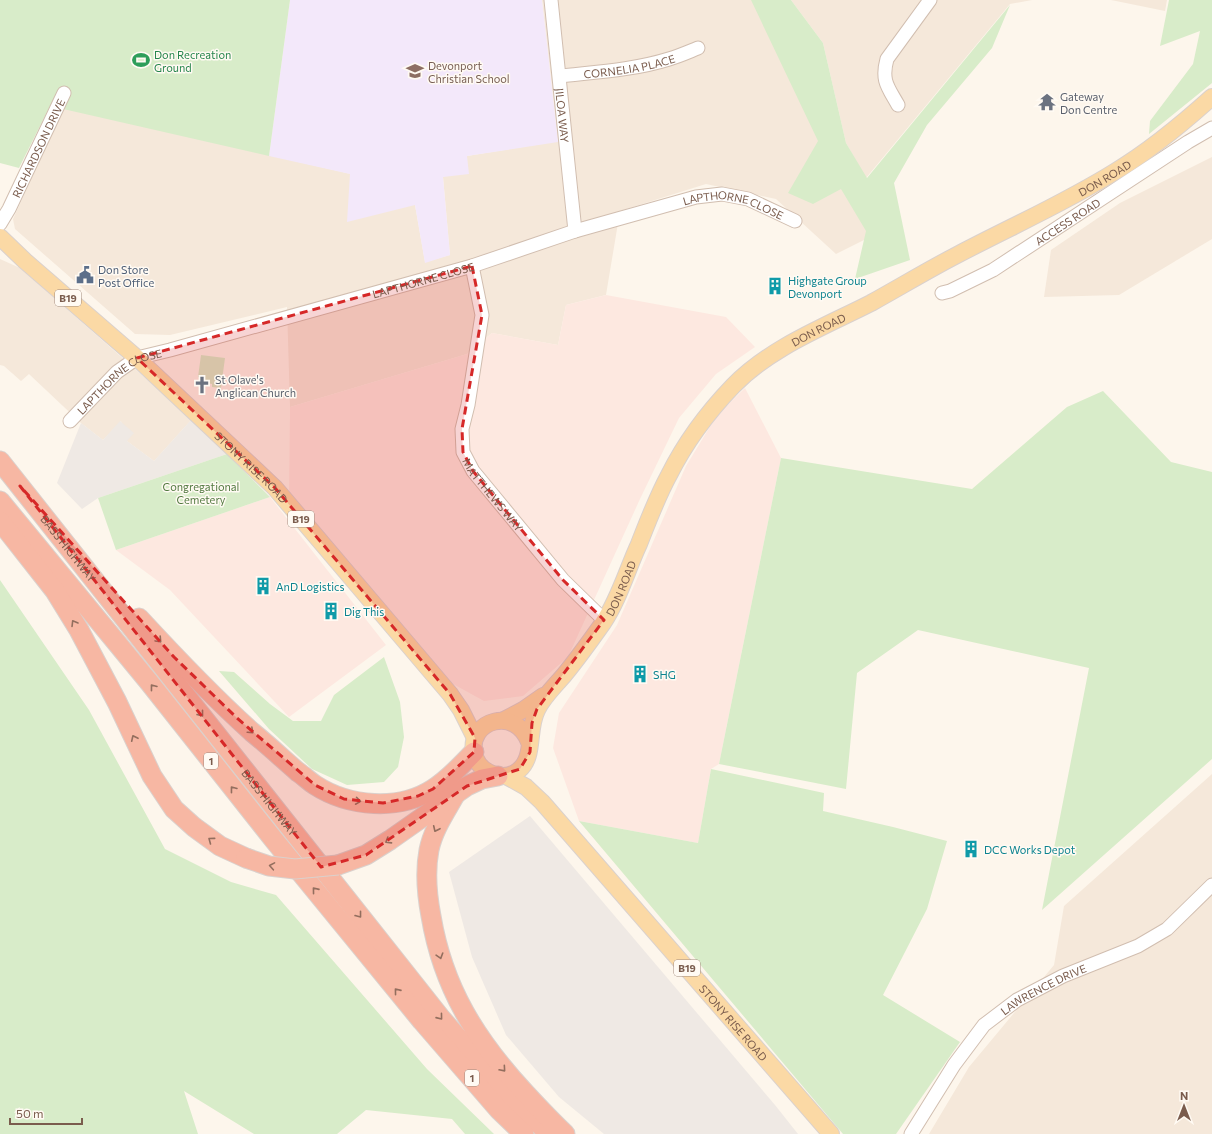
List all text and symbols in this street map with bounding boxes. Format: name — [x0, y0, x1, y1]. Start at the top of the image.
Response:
place label: Don Recreation Ground — [154, 48, 231, 74]
sports icon: Don Recreation Ground — [131, 50, 151, 70]
street label: CORNELIA PLACE — [583, 51, 676, 80]
place label: Devonport Christian School — [428, 59, 510, 85]
school or university icon: Devonport Christian School — [405, 61, 425, 81]
street label: JILOA WAY — [553, 87, 572, 143]
place label: Gateway Don Centre — [1060, 90, 1117, 116]
temple icon: Gateway Don Centre — [1037, 92, 1057, 112]
street label: RICHARDSON DRIVE — [9, 96, 67, 200]
street label: DON ROAD — [1076, 157, 1133, 198]
street label: LAPTHORNE CLOSE — [681, 187, 786, 221]
street label: ACCESS ROAD — [1032, 195, 1102, 247]
street label: LAPTHORNE CLOSE — [371, 259, 475, 300]
place label: Don Store Post Office — [98, 263, 154, 289]
public building icon: Don Store Post Office — [75, 265, 95, 285]
place label: Highgate Group Devonport — [788, 274, 867, 300]
building icon: Highgate Group Devonport — [765, 276, 785, 296]
road number: B19 — [55, 290, 81, 306]
street label: DON ROAD — [789, 310, 847, 348]
street label: LAPTHORNE CLOSE — [74, 346, 163, 417]
place label: St Olave's Anglican Church — [215, 373, 296, 399]
church icon: St Olave's Anglican Church — [192, 375, 212, 395]
street label: STONY RISE ROAD — [212, 429, 291, 505]
street label: MATTHEWS WAY — [461, 455, 526, 533]
park label: Congregational Cemetery — [163, 480, 239, 506]
road number: B19 — [288, 511, 314, 527]
street label: BASS HIGHWAY — [38, 512, 99, 584]
street label: DON ROAD — [602, 558, 638, 618]
building icon: AnD Logistics — [253, 576, 273, 596]
place label: AnD Logistics — [276, 580, 345, 593]
building icon: Dig This — [321, 601, 341, 621]
place label: Dig This — [344, 605, 384, 618]
one-way arrow — [72, 620, 79, 627]
one-way arrow — [154, 635, 161, 643]
building icon: SHG — [630, 664, 650, 684]
place label: SHG — [653, 668, 676, 681]
one-way arrow — [150, 684, 157, 691]
one-way arrow — [196, 710, 203, 717]
one-way arrow — [247, 726, 254, 733]
one-way arrow — [131, 735, 139, 743]
road number: 1 — [204, 753, 218, 769]
street label: BASS HIGHWAY — [240, 766, 300, 838]
one-way arrow — [231, 786, 238, 793]
one-way arrow — [355, 796, 361, 805]
one-way arrow — [433, 825, 441, 833]
one-way arrow — [385, 836, 392, 844]
one-way arrow — [209, 837, 216, 844]
building icon: DCC Works Depot — [961, 839, 981, 859]
place label: DCC Works Depot — [984, 843, 1076, 856]
one-way arrow — [269, 862, 275, 871]
one-way arrow — [312, 888, 319, 895]
one-way arrow — [354, 911, 361, 918]
one-way arrow — [435, 953, 444, 960]
road number: B19 — [674, 960, 700, 976]
street label: LAWRENCE DRIVE — [998, 961, 1088, 1017]
street label: STONY RISE ROAD — [697, 982, 771, 1063]
one-way arrow — [394, 988, 401, 995]
one-way arrow — [435, 1012, 442, 1019]
one-way arrow — [499, 1064, 506, 1072]
road number: 1 — [465, 1070, 479, 1086]
north arrow — [1164, 1086, 1204, 1126]
text: N — [1180, 1089, 1188, 1102]
scale bar — [10, 1100, 82, 1126]
text: 50 m — [16, 1106, 44, 1120]

